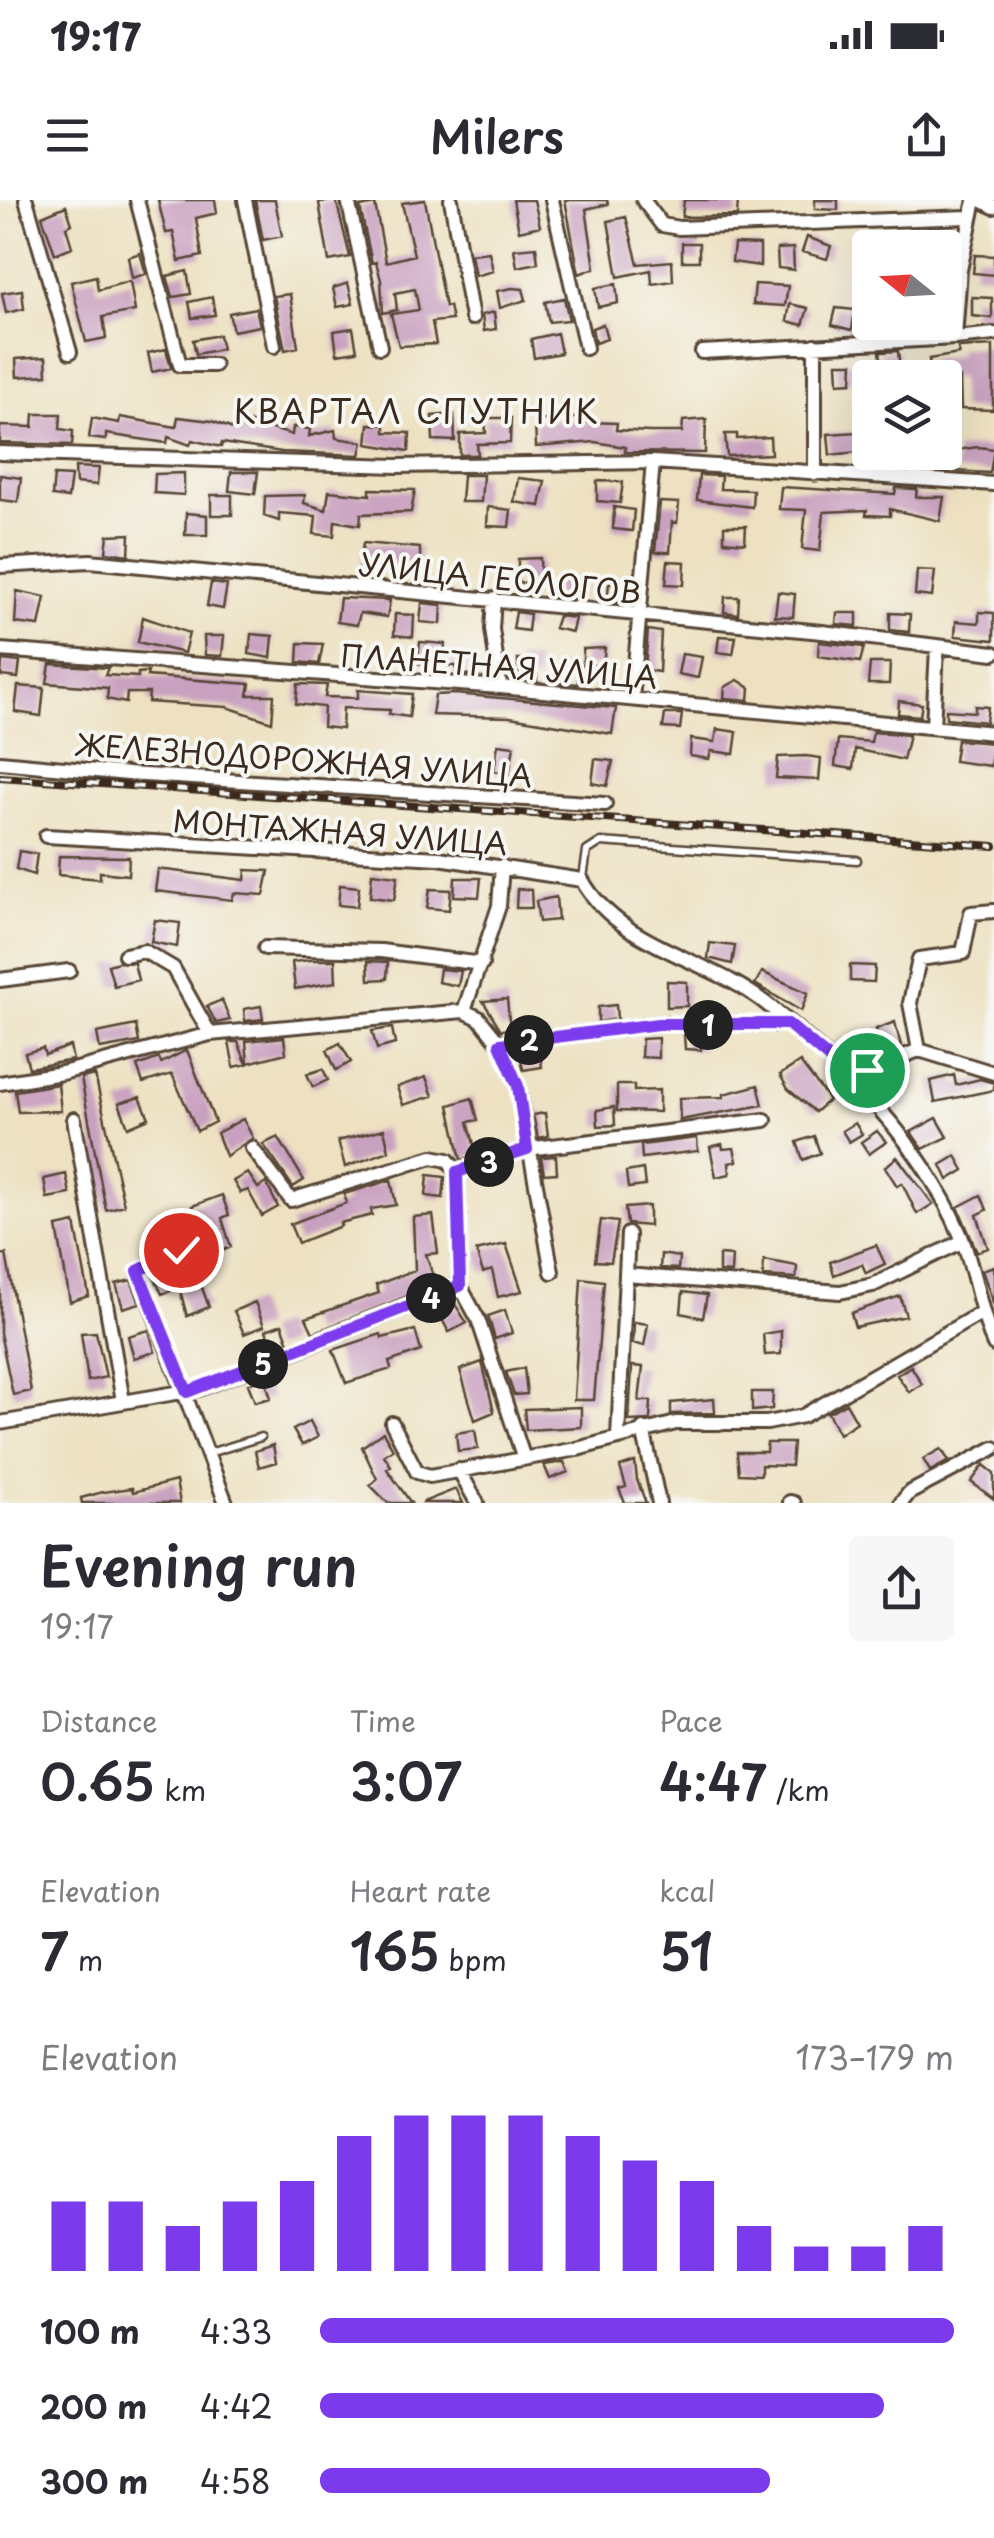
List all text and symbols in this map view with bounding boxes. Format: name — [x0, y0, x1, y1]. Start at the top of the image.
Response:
text: 19:17 — [50, 7, 141, 64]
text: Milers — [430, 101, 564, 169]
icon: menu — [40, 108, 95, 163]
icon: share — [899, 108, 954, 163]
north arrow — [852, 230, 962, 340]
map controls — [852, 230, 962, 470]
button: layers — [852, 360, 962, 470]
district label: КВАРТАЛ СПУТНИК — [234, 387, 600, 435]
street label: УЛИЦА ГЕОЛОГОВ — [357, 540, 643, 614]
street label: ПЛАНЕТНАЯ УЛИЦА — [339, 631, 659, 699]
street label: ЖЕЛЕЗНОДОРОЖНАЯ УЛИЦА — [74, 721, 534, 797]
street label: МОНТАЖНАЯ УЛИЦА — [171, 797, 509, 865]
pin: 1 — [683, 1000, 733, 1050]
text: 1 — [701, 1003, 715, 1046]
pin: 2 — [504, 1015, 554, 1065]
text: 2 — [519, 1018, 539, 1061]
pin — [825, 1028, 910, 1113]
icon: arrive — [840, 1043, 895, 1098]
pin: 3 — [464, 1137, 514, 1187]
text: 3 — [480, 1140, 498, 1183]
pin — [139, 1208, 224, 1293]
icon: check — [154, 1223, 209, 1278]
pin: 4 — [406, 1273, 456, 1323]
text: 4 — [421, 1276, 441, 1319]
pin: 5 — [238, 1339, 288, 1389]
text: 5 — [254, 1342, 272, 1385]
text: Evening run — [40, 1523, 358, 1606]
button: share — [849, 1536, 954, 1641]
text: 19:17 — [40, 1602, 114, 1650]
text: Distance — [40, 1699, 158, 1742]
text: Time — [350, 1699, 416, 1742]
text: Pace — [659, 1699, 723, 1742]
text: 0.65 — [40, 1742, 155, 1818]
text: 3:07 — [350, 1742, 462, 1818]
text: 4:47 — [659, 1742, 767, 1818]
text: km — [155, 1768, 206, 1811]
text: /km — [767, 1768, 830, 1811]
text: Elevation — [40, 1869, 161, 1912]
text: Heart rate — [350, 1869, 491, 1912]
text: kcal — [659, 1869, 715, 1912]
text: 7 — [40, 1912, 69, 1988]
text: 165 — [350, 1912, 440, 1988]
text: 51 — [659, 1912, 713, 1988]
text: m — [69, 1938, 103, 1981]
text: bpm — [440, 1938, 507, 1981]
text: Elevation — [40, 2033, 178, 2081]
text: 173–179 m — [796, 2033, 954, 2081]
text: 100 m — [40, 2307, 140, 2355]
text: 4:33 — [200, 2307, 272, 2355]
text: 200 m — [40, 2382, 147, 2430]
text: 4:42 — [200, 2382, 273, 2430]
text: 300 m — [40, 2457, 148, 2505]
text: 4:58 — [200, 2457, 271, 2505]

